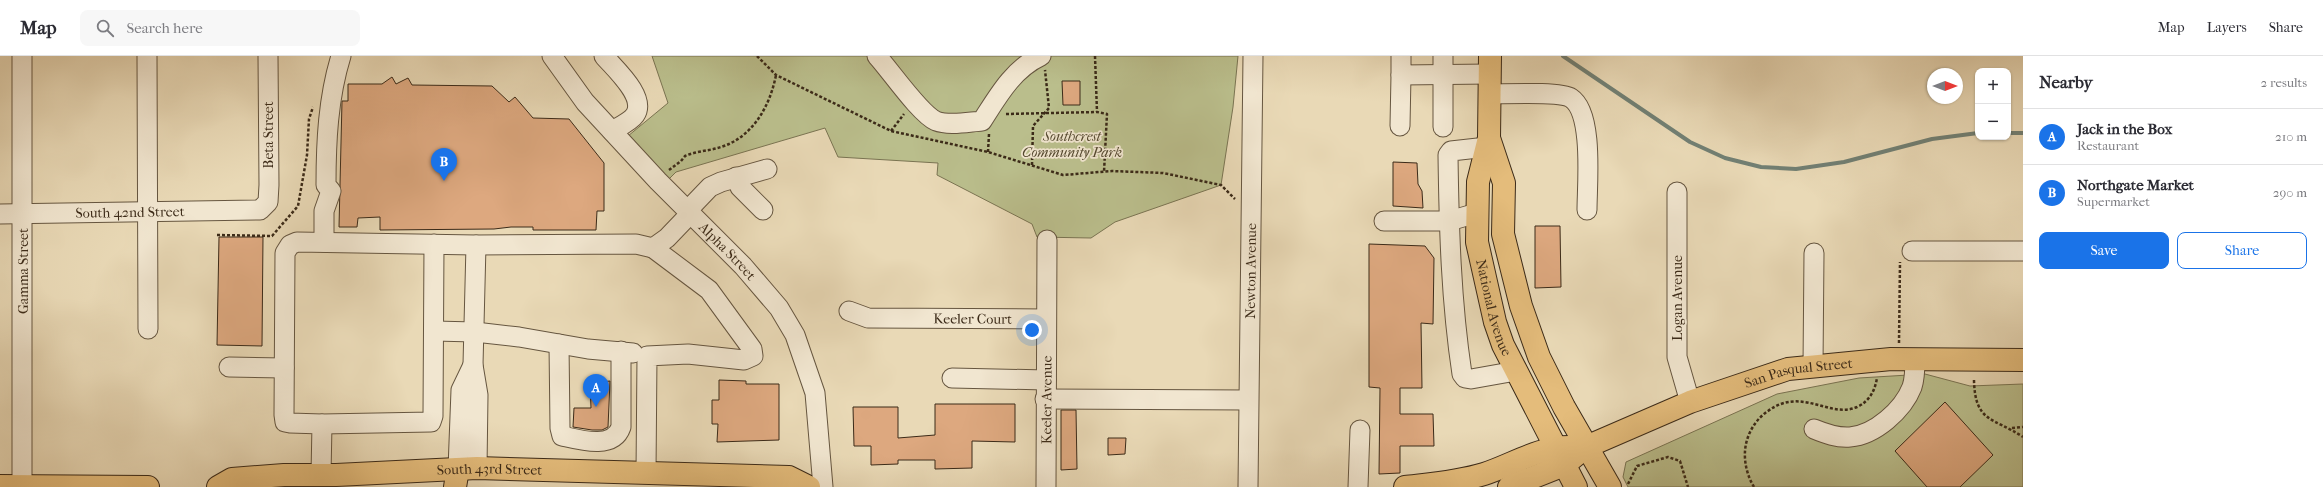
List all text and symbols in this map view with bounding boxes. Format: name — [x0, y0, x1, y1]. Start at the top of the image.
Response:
search box — [80, 10, 360, 46]
text: Map — [20, 17, 56, 39]
icon: search — [94, 17, 116, 39]
text: Search here — [126, 19, 203, 37]
text: Map — [2158, 19, 2185, 36]
text: Layers — [2207, 19, 2247, 36]
text: Share — [2269, 19, 2303, 36]
north arrow — [1927, 68, 1963, 104]
map controls — [1975, 68, 2011, 140]
button: + — [1975, 68, 2011, 104]
text: Nearby — [2039, 72, 2093, 92]
text: 2 results — [2261, 75, 2307, 90]
street label: Beta Street — [260, 101, 277, 169]
button: − — [1975, 104, 2011, 140]
text: Jack in the Box — [2077, 120, 2172, 138]
park label: Southcrest Community Park — [1022, 128, 1122, 161]
text: A — [2048, 129, 2056, 144]
text: 210 m — [2275, 129, 2307, 144]
text: Restaurant — [2077, 138, 2139, 153]
pin: B — [431, 148, 457, 181]
text: Northgate Market — [2077, 176, 2194, 194]
text: B — [2048, 185, 2056, 200]
text: 290 m — [2273, 185, 2307, 200]
text: Supermarket — [2077, 194, 2150, 209]
street label: South 42nd Street — [75, 203, 185, 221]
street label: Alpha Street — [695, 218, 760, 284]
street label: Newton Avenue — [1241, 223, 1260, 319]
street label: Gamma Street — [15, 228, 32, 314]
button: Save — [2039, 232, 2169, 269]
button: Share — [2177, 232, 2307, 269]
street label: Logan Avenue — [1669, 255, 1686, 341]
street label: National Avenue — [1473, 258, 1516, 359]
street label: Keeler Court — [933, 310, 1012, 327]
your location — [1022, 320, 1042, 340]
street label: San Pasqual Street — [1742, 354, 1853, 392]
street label: Keeler Avenue — [1038, 356, 1055, 444]
pin: A — [583, 374, 609, 407]
street label: South 43rd Street — [436, 459, 542, 478]

